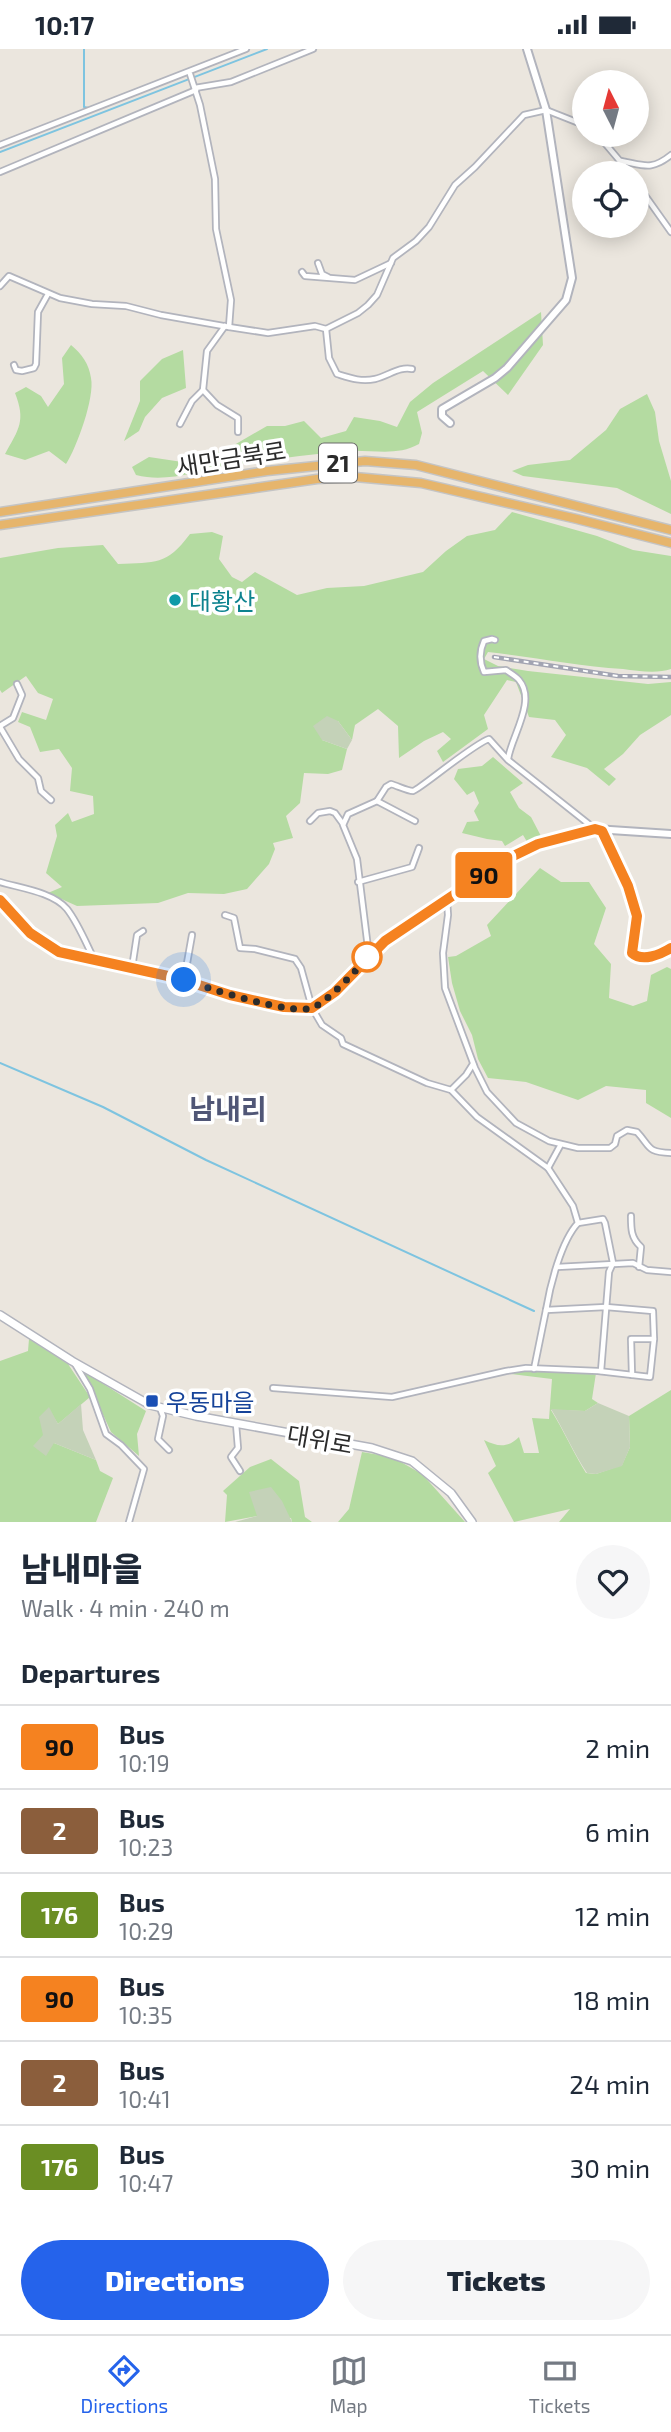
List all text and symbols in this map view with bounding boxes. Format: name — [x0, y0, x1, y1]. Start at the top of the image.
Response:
text: 10:17 — [35, 9, 94, 40]
north arrow — [572, 70, 649, 147]
map controls — [572, 70, 649, 238]
button: locate — [572, 161, 649, 238]
street label: 새만금북로 — [174, 435, 288, 481]
road number: 21 — [319, 443, 357, 483]
place label: 대황산 — [189, 586, 255, 615]
marker: 대황산 — [167, 592, 183, 608]
line badge: 90 — [452, 852, 516, 898]
text: 90 — [469, 860, 499, 889]
unlabelled marker — [352, 942, 382, 972]
your location — [166, 962, 201, 997]
district label: 남내리 — [189, 1091, 267, 1125]
place label: 우동마을 — [166, 1387, 254, 1416]
marker: 우동마을 — [144, 1393, 160, 1409]
street label: 대위로 — [285, 1419, 355, 1459]
button: heart — [576, 1545, 650, 1619]
text: 남내마을 — [21, 1548, 142, 1588]
text: Walk · 4 min · 240 m — [21, 1594, 230, 1622]
text: Departures — [21, 1657, 160, 1688]
text: Bus — [119, 1718, 165, 1749]
text: 90 — [45, 1732, 74, 1761]
text: 2 min — [585, 1732, 650, 1763]
text: 10:19 — [119, 1749, 170, 1777]
text: Bus — [119, 1802, 165, 1833]
text: 2 — [53, 1816, 66, 1845]
text: 6 min — [585, 1816, 650, 1847]
text: 10:23 — [119, 1833, 173, 1861]
text: Bus — [119, 1886, 165, 1917]
text: 176 — [41, 1900, 78, 1929]
text: 12 min — [575, 1900, 650, 1931]
text: 10:29 — [119, 1917, 174, 1945]
text: Bus — [119, 1970, 165, 2001]
text: 90 — [45, 1984, 74, 2013]
text: 18 min — [574, 1984, 650, 2015]
text: 10:35 — [119, 2001, 173, 2029]
text: Bus — [119, 2054, 165, 2085]
text: 2 — [53, 2068, 66, 2097]
text: 24 min — [569, 2068, 650, 2099]
text: 10:41 — [119, 2085, 171, 2113]
text: Bus — [119, 2138, 165, 2169]
text: 176 — [41, 2152, 78, 2181]
text: 30 min — [570, 2152, 650, 2183]
text: 10:47 — [119, 2169, 173, 2197]
button: Directions — [21, 2240, 329, 2320]
button: Tickets — [343, 2240, 650, 2320]
tab: Directions — [81, 2352, 168, 2417]
tab: Map — [329, 2352, 368, 2417]
tab: Tickets — [529, 2352, 590, 2417]

